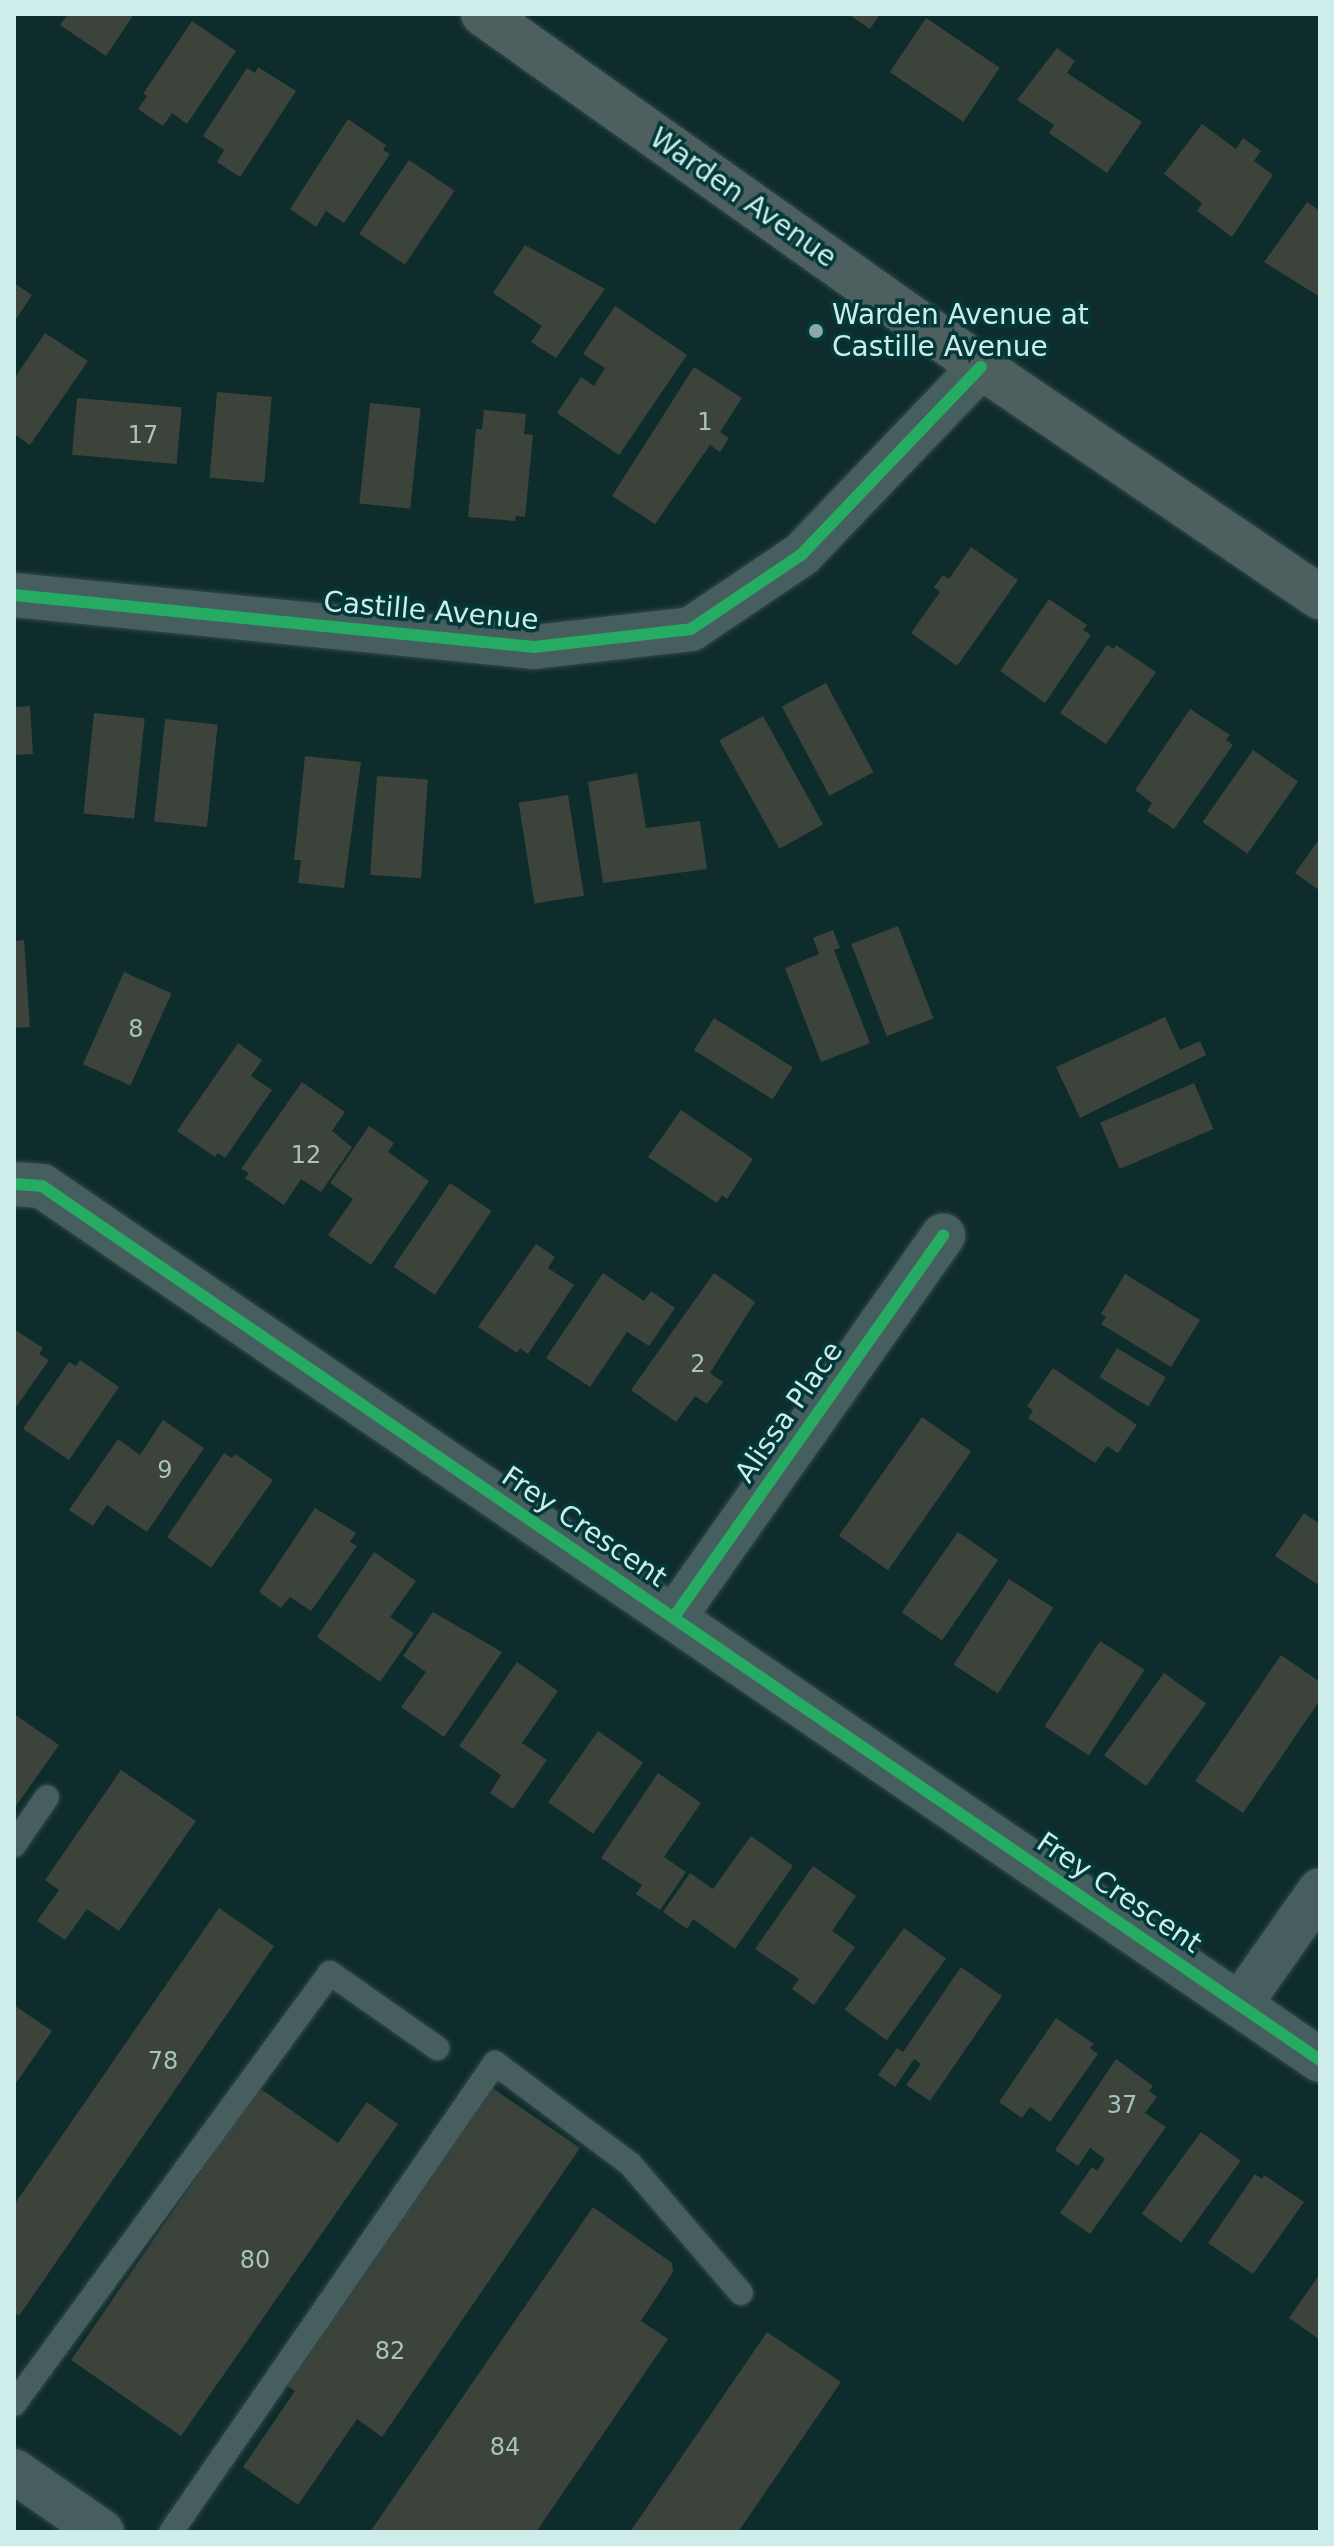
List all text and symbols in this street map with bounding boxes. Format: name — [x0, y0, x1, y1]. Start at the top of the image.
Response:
street label: Warden Avenue — [643, 121, 843, 275]
place label: Warden Avenue at Castille Avenue — [832, 298, 1089, 364]
marker: Warden Avenue at Castille Avenue — [807, 322, 825, 340]
house number: 1 — [697, 409, 713, 437]
house number: 17 — [128, 422, 158, 450]
street label: Castille Avenue — [322, 585, 540, 637]
house number: 8 — [128, 1016, 144, 1044]
house number: 12 — [291, 1142, 321, 1170]
street label: Alissa Place — [728, 1335, 850, 1489]
house number: 2 — [690, 1351, 706, 1379]
house number: 9 — [157, 1457, 173, 1485]
street label: Frey Crescent — [495, 1460, 673, 1594]
street label: Frey Crescent — [1030, 1826, 1208, 1960]
house number: 78 — [148, 2048, 178, 2076]
house number: 37 — [1107, 2092, 1137, 2120]
house number: 80 — [240, 2247, 270, 2275]
house number: 82 — [375, 2338, 405, 2366]
house number: 84 — [490, 2434, 520, 2462]

